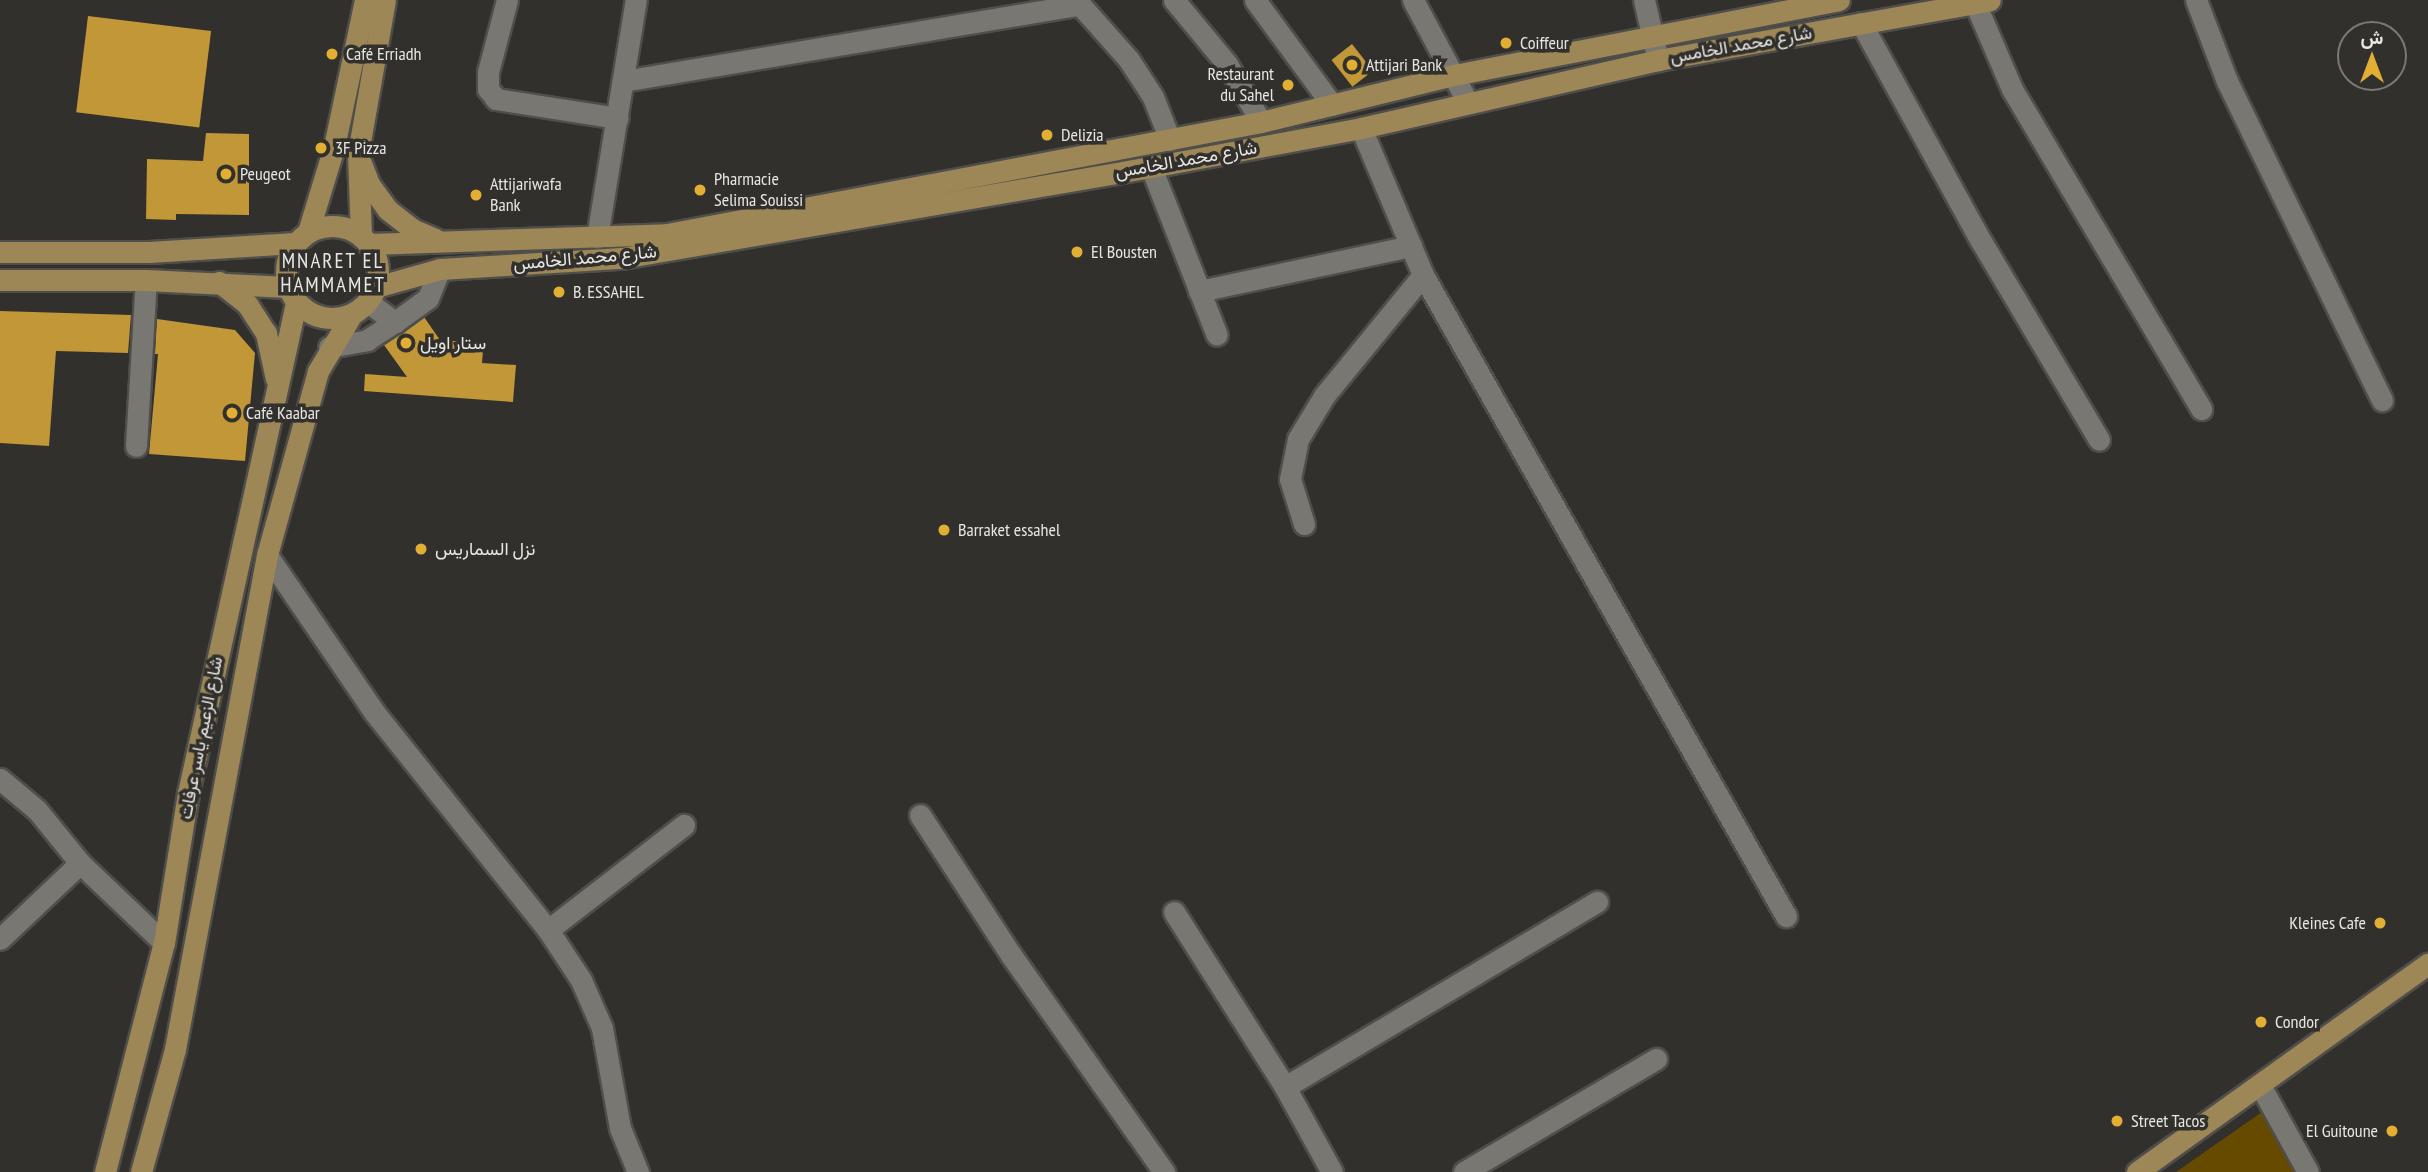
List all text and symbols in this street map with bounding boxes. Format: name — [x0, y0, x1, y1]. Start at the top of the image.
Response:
north arrow — [2337, 21, 2407, 91]
street label: شارع محمد الخامس — [1668, 22, 1814, 68]
text: ش — [2361, 25, 2383, 49]
place label: Coiffeur — [1520, 32, 1569, 54]
marker: Coiffeur — [1498, 35, 1514, 51]
place label: Café Erriadh — [346, 43, 421, 65]
marker: Café Erriadh — [324, 46, 340, 62]
place label: Attijari Bank — [1366, 54, 1442, 76]
marker: Attijari Bank — [1344, 57, 1360, 73]
place label: Restaurant du Sahel — [1208, 64, 1274, 106]
marker: Restaurant du Sahel — [1280, 77, 1296, 93]
place label: Delizia — [1061, 124, 1104, 146]
marker: Delizia — [1039, 127, 1055, 143]
place label: 3F Pizza — [335, 137, 387, 159]
street label: شارع محمد الخامس — [1113, 137, 1259, 183]
marker: 3F Pizza — [313, 140, 329, 156]
place label: Peugeot — [240, 163, 291, 185]
marker: Peugeot — [218, 166, 234, 182]
place label: Pharmacie Selima Souissi — [714, 169, 803, 212]
place label: Attijariwafa Bank — [490, 174, 562, 216]
marker: Pharmacie Selima Souissi — [692, 182, 708, 198]
marker: Attijariwafa Bank — [468, 187, 484, 203]
street label: شارع محمد الخامس — [512, 241, 658, 275]
place label: El Bousten — [1091, 241, 1157, 263]
marker: El Bousten — [1069, 244, 1085, 260]
district label: MNARET EL HAMMAMET — [281, 248, 385, 298]
place label: B. ESSAHEL — [573, 281, 645, 303]
marker: B. ESSAHEL — [551, 284, 567, 300]
place label: ستار اويل — [420, 332, 486, 354]
marker: ستار اويل — [398, 335, 414, 351]
place label: Café Kaabar — [246, 402, 320, 424]
marker: Café Kaabar — [224, 405, 240, 421]
place label: Barraket essahel — [958, 519, 1060, 541]
marker: Barraket essahel — [936, 522, 952, 538]
place label: نزل السماريس — [435, 538, 536, 560]
marker: نزل السماريس — [413, 541, 429, 557]
street label: شارع الزعيم ياسر عرفات — [175, 655, 227, 821]
place label: Kleines Cafe — [2289, 912, 2366, 934]
marker: Kleines Cafe — [2372, 915, 2388, 931]
place label: Condor — [2275, 1011, 2319, 1033]
marker: Condor — [2253, 1014, 2269, 1030]
place label: Street Tacos — [2131, 1110, 2206, 1132]
marker: Street Tacos — [2109, 1113, 2125, 1129]
place label: El Guitoune — [2306, 1120, 2378, 1142]
marker: El Guitoune — [2384, 1123, 2400, 1139]

